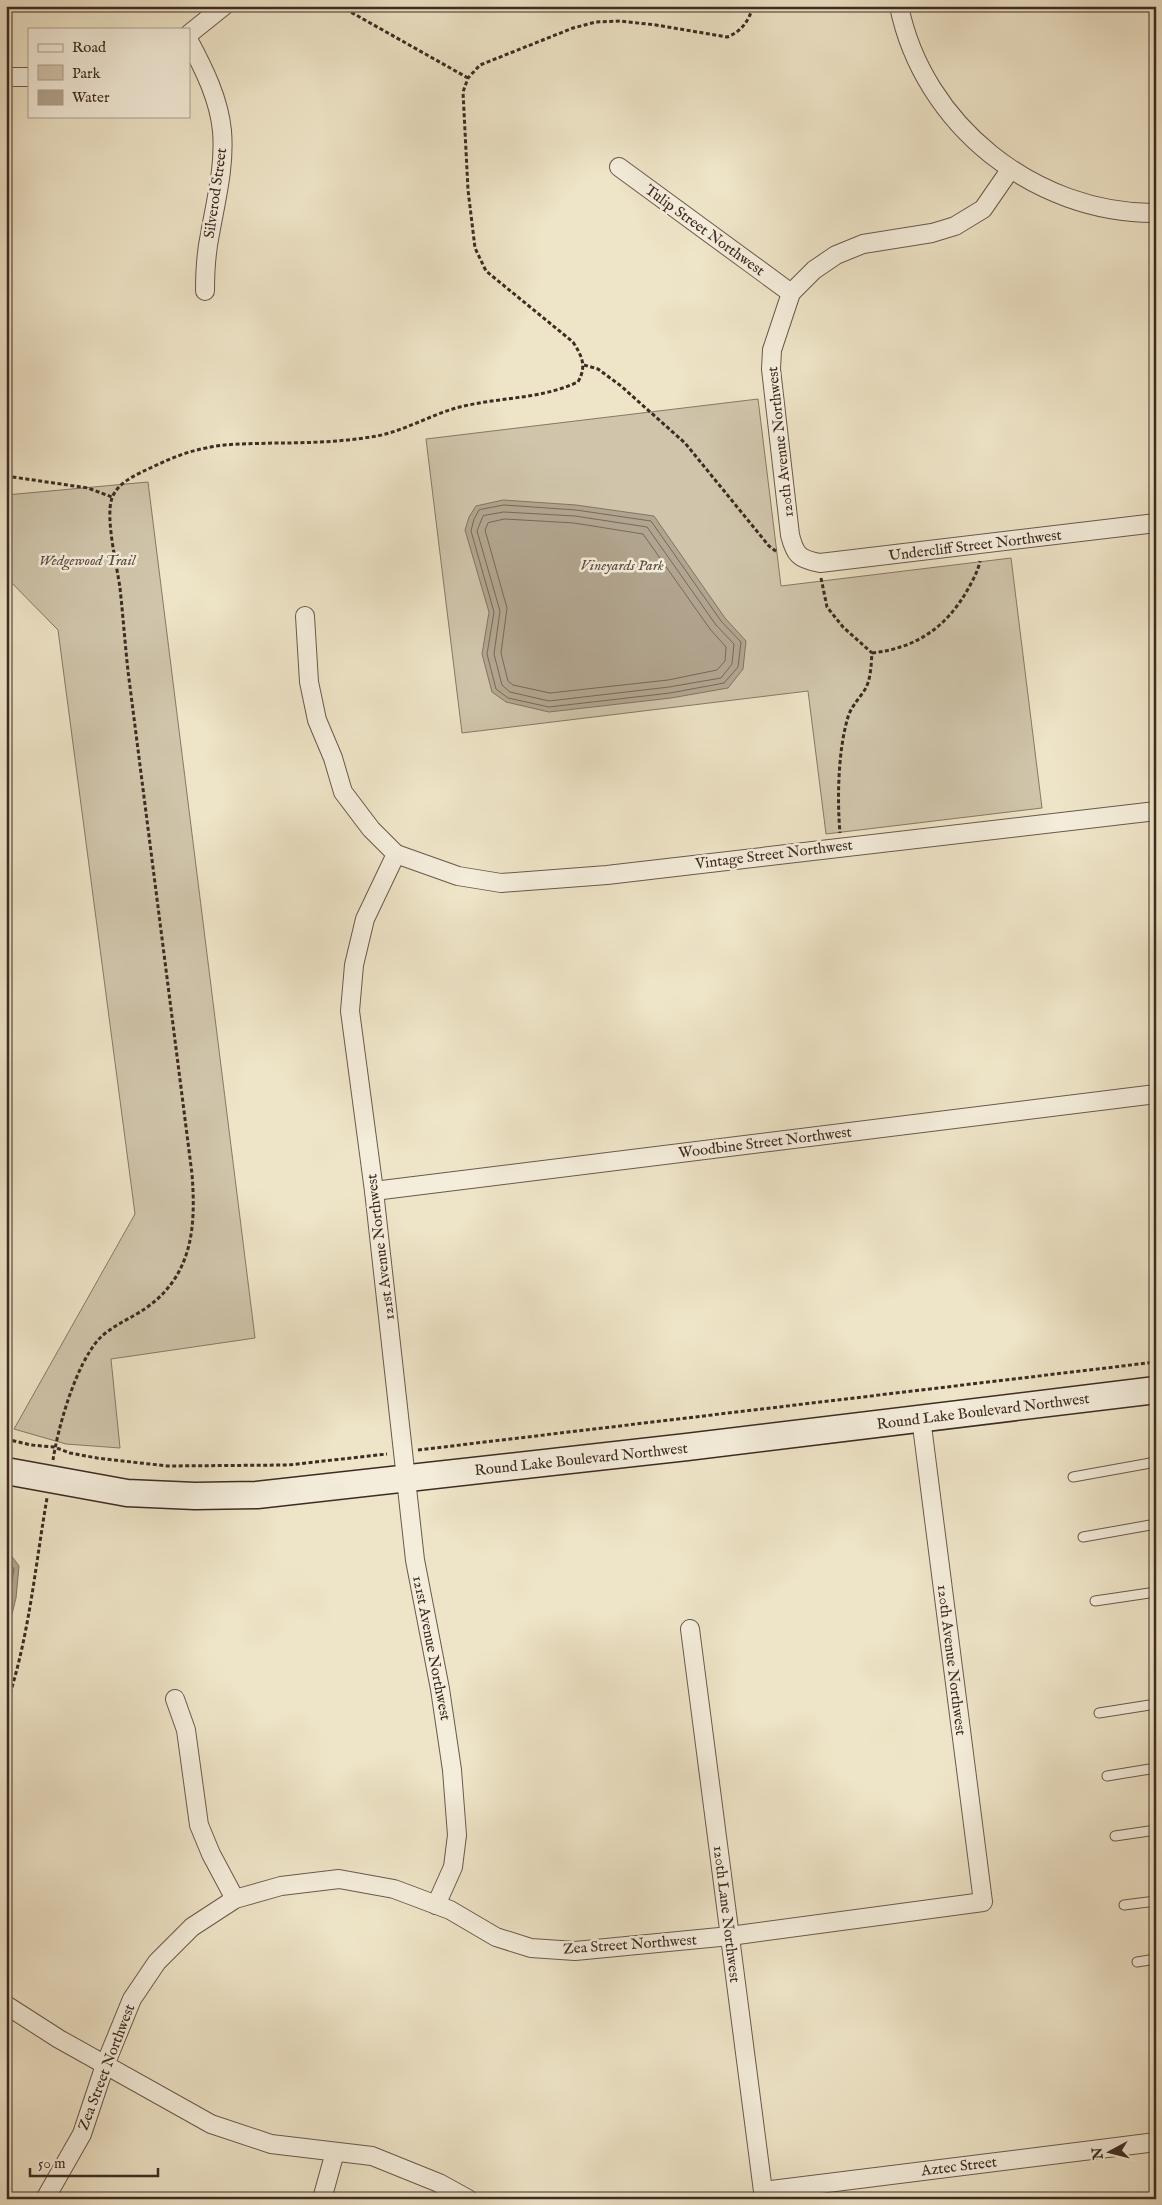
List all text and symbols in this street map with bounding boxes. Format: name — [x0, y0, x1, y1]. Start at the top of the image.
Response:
legend — [28, 28, 190, 118]
text: Road — [72, 38, 107, 57]
text: Park — [72, 64, 102, 83]
text: Water — [72, 88, 110, 107]
street label: Silverod Street — [200, 147, 231, 240]
street label: Tulip Street Northwest — [641, 181, 768, 280]
street label: 120th Avenue Northwest — [763, 366, 798, 518]
street label: Undercliff Street Northwest — [887, 525, 1063, 566]
park label: Wedgewood Trail — [39, 551, 137, 571]
park label: Vineyards Park — [580, 556, 664, 575]
street label: Vintage Street Northwest — [693, 835, 854, 874]
street label: Woodbine Street Northwest — [677, 1122, 853, 1163]
street label: 121st Avenue Northwest — [362, 1173, 399, 1321]
street label: Round Lake Boulevard Northwest — [876, 1389, 1091, 1434]
street label: Round Lake Boulevard Northwest — [474, 1439, 689, 1480]
street label: 121st Avenue Northwest — [408, 1574, 455, 1722]
street label: 120th Avenue Northwest — [933, 1584, 970, 1736]
street label: 120th Lane Northwest — [709, 1845, 744, 1984]
street label: Zea Street Northwest — [563, 1930, 697, 1959]
street label: Zea Street Northwest — [74, 2001, 139, 2133]
north arrow — [1084, 2128, 1134, 2178]
scale bar — [30, 2145, 158, 2177]
text: N — [1088, 2146, 1108, 2162]
street label: Aztec Street — [919, 2152, 998, 2181]
text: 50 m — [38, 2154, 66, 2173]

